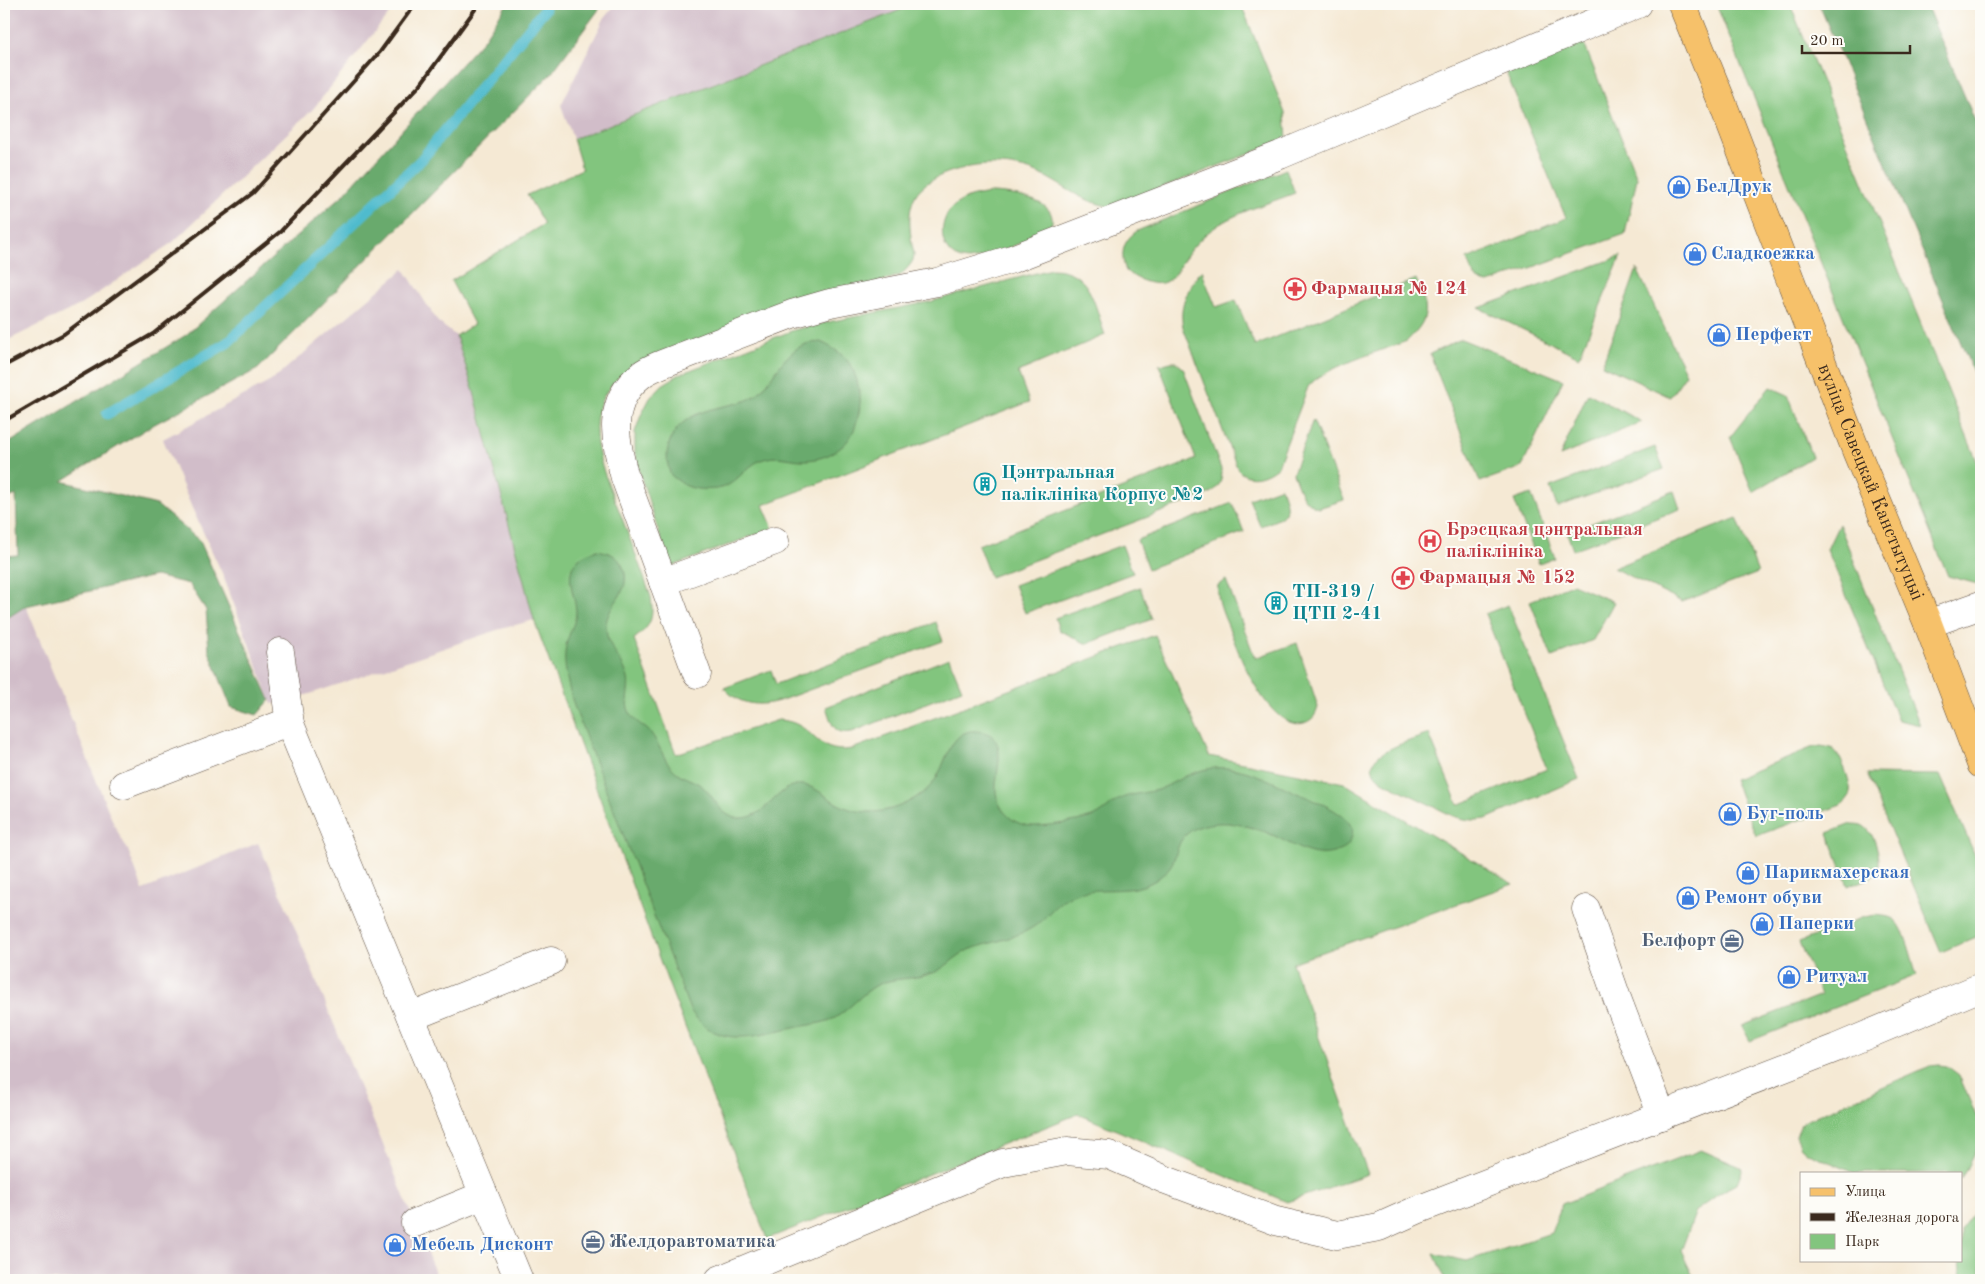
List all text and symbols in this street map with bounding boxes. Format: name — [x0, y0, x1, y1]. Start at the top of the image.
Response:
scale bar — [1802, 22, 1910, 54]
text: 20 m — [1810, 34, 1844, 49]
shop icon: БелДрук — [1667, 175, 1691, 199]
place label: БелДрук — [1695, 178, 1772, 197]
shop icon: Сладкоежка — [1683, 242, 1707, 266]
place label: Сладкоежка — [1711, 245, 1815, 264]
pharmacy icon: Фармацыя № 124 — [1283, 277, 1307, 301]
place label: Фармацыя № 124 — [1311, 280, 1467, 299]
shop icon: Перфект — [1707, 323, 1731, 347]
place label: Перфект — [1735, 326, 1812, 345]
street label: вуліца Савецкай Канстытуцыі — [1814, 361, 1927, 603]
place label: Цэнтральная паліклініка Корпус №2 — [1001, 464, 1203, 505]
building icon: Цэнтральная паліклініка Корпус №2 — [973, 472, 997, 496]
place label: Брэсцкая цэнтральная паліклініка — [1446, 521, 1643, 562]
hospital icon: Брэсцкая цэнтральная паліклініка — [1418, 529, 1442, 553]
pharmacy icon: Фармацыя № 152 — [1391, 566, 1415, 590]
place label: Фармацыя № 152 — [1419, 569, 1575, 588]
place label: ТП-319 / ЦТП 2-41 — [1292, 583, 1382, 624]
building icon: ТП-319 / ЦТП 2-41 — [1264, 591, 1288, 615]
shop icon: Буг-поль — [1718, 802, 1742, 826]
place label: Буг-поль — [1746, 805, 1824, 824]
shop icon: Парикмахерская — [1736, 861, 1760, 885]
place label: Парикмахерская — [1764, 864, 1909, 883]
shop icon: Ремонт обуви — [1676, 886, 1700, 910]
place label: Ремонт обуви — [1704, 889, 1822, 908]
shop icon: Паперки — [1750, 912, 1774, 936]
place label: Паперки — [1778, 915, 1854, 934]
office icon: Белфорт — [1720, 929, 1744, 953]
place label: Белфорт — [1641, 932, 1716, 951]
shop icon: Ритуал — [1777, 965, 1801, 989]
place label: Ритуал — [1805, 968, 1867, 987]
legend — [1800, 1172, 1962, 1262]
text: Улица — [1845, 1185, 1886, 1200]
text: Железная дорога — [1845, 1211, 1960, 1226]
office icon: Желдоравтоматика — [581, 1230, 605, 1254]
shop icon: Мебель Дисконт — [383, 1233, 407, 1257]
place label: Желдоравтоматика — [609, 1233, 776, 1252]
text: Парк — [1845, 1235, 1880, 1250]
place label: Мебель Дисконт — [411, 1236, 553, 1255]

